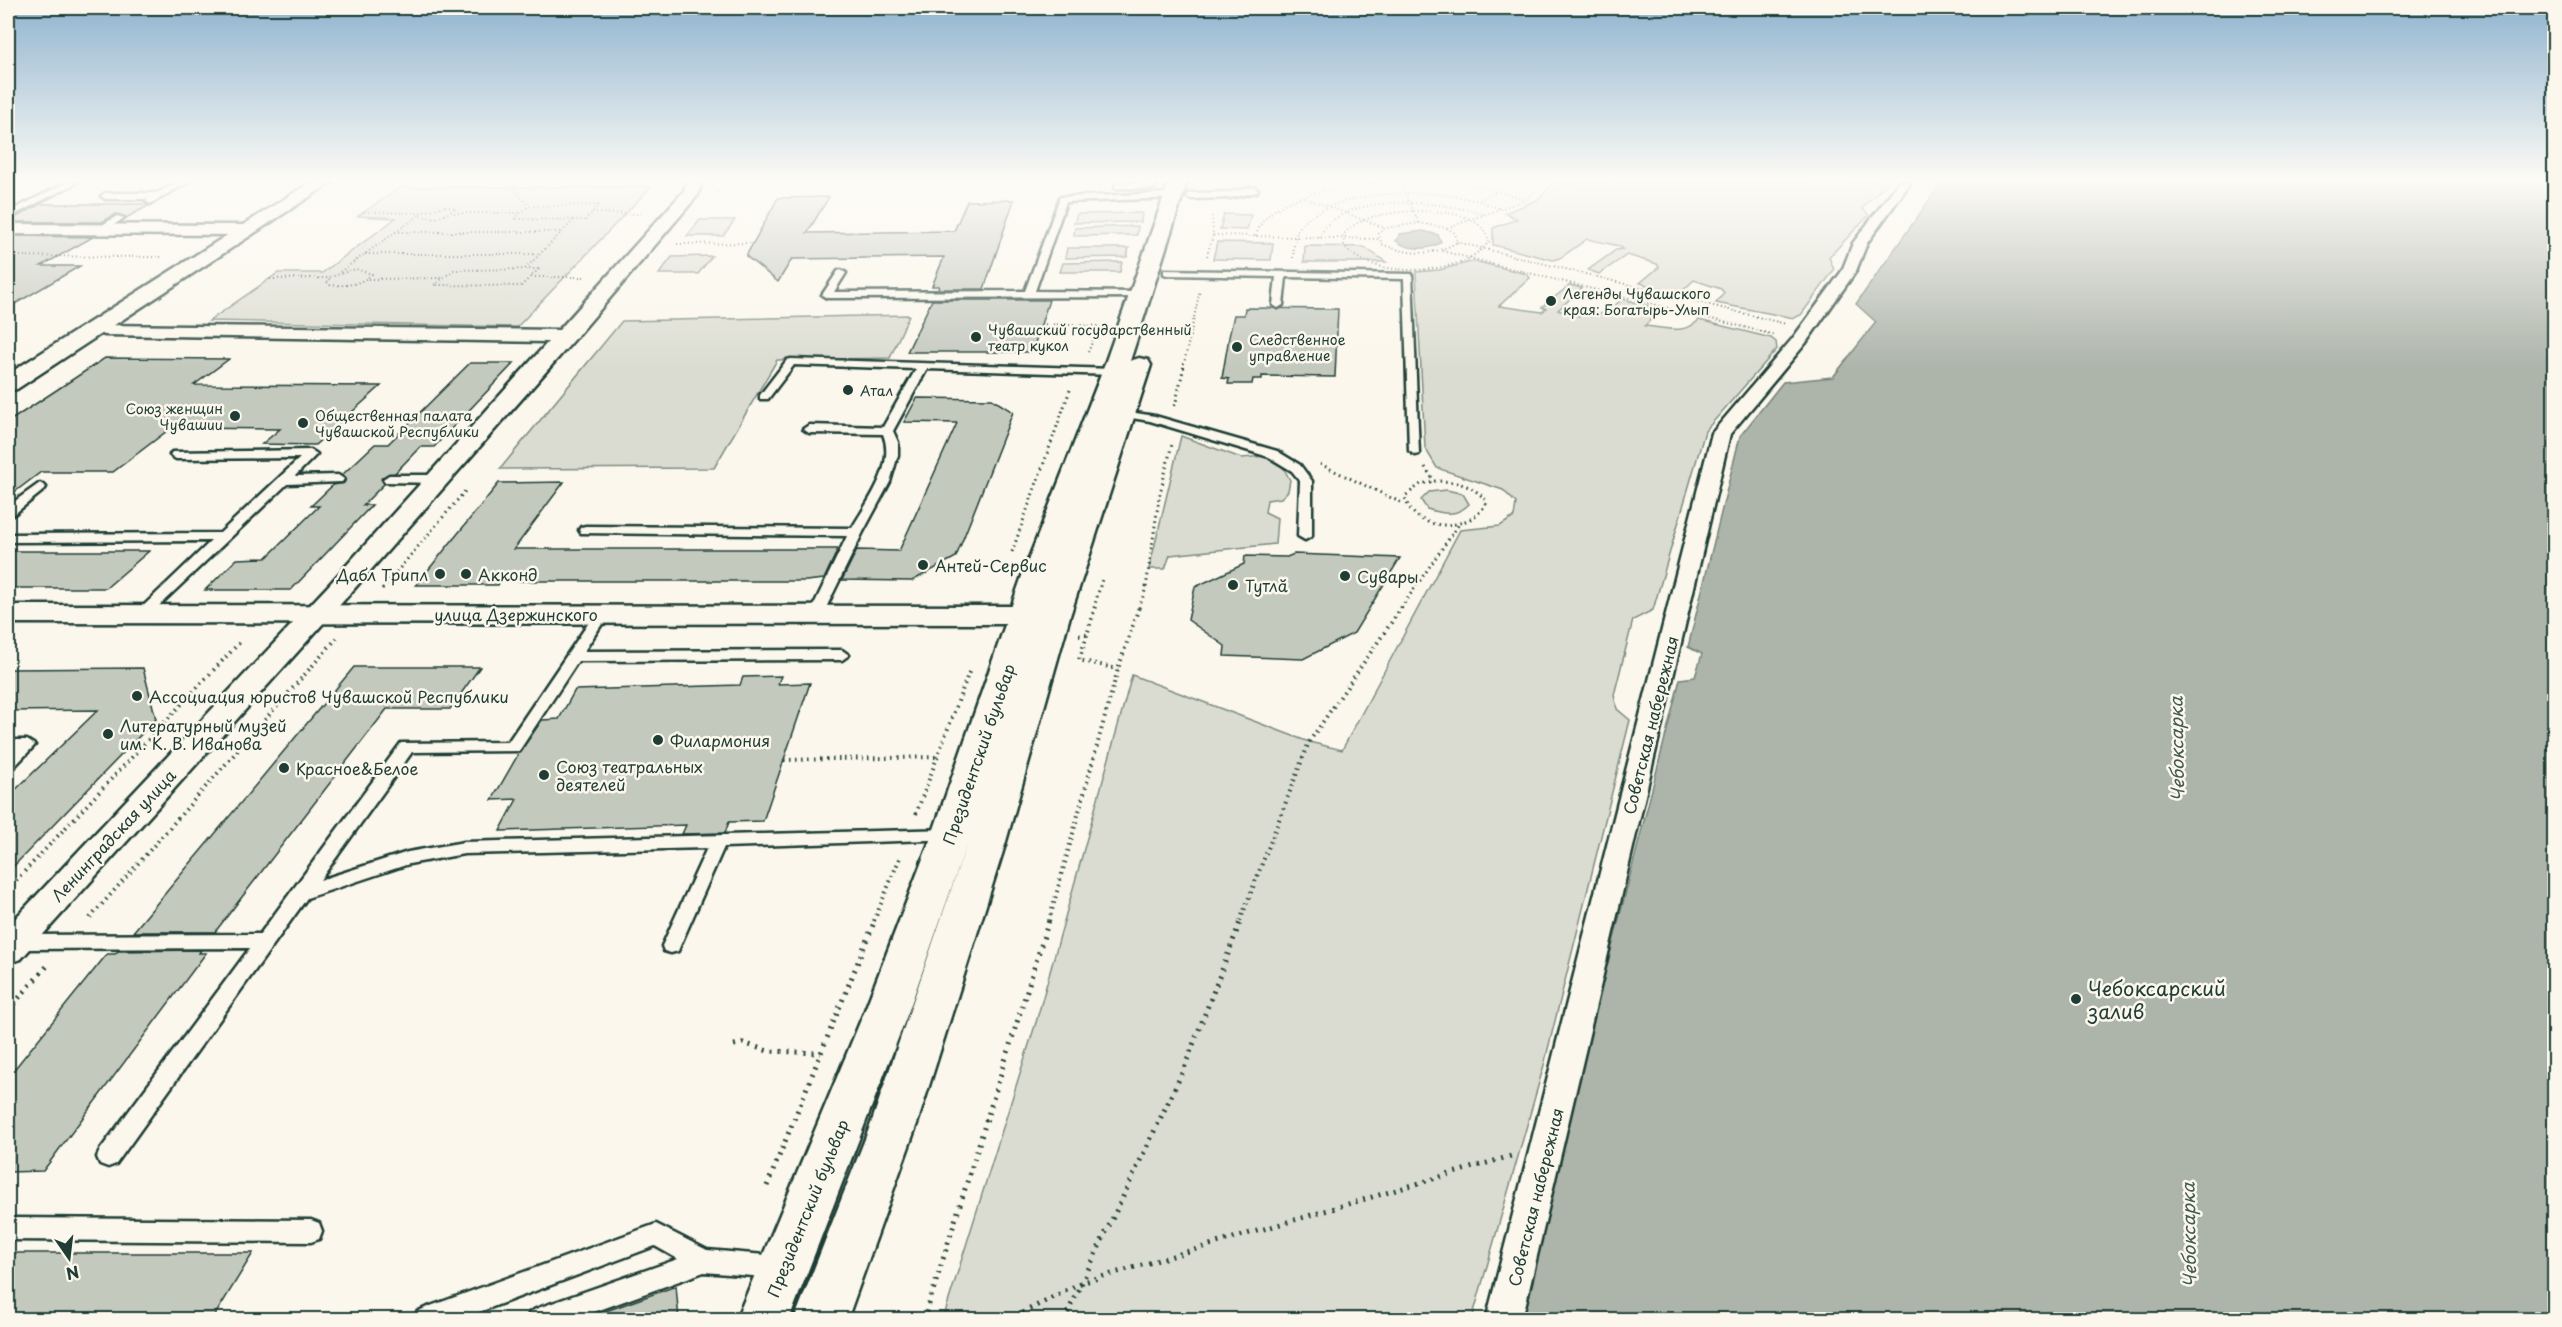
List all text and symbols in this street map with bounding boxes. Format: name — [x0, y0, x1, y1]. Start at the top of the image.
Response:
place label: Легенды Чувашского края: Богатырь-Улып — [1563, 283, 1711, 320]
marker: Легенды Чувашского края: Богатырь-Улып — [1544, 294, 1558, 308]
place label: Чувашский государственный театр кукол — [988, 319, 1192, 356]
place label: Следственное управление — [1249, 329, 1346, 366]
marker: Чувашский государственный театр кукол — [969, 330, 983, 344]
marker: Следственное управление — [1230, 340, 1244, 354]
place label: Атал — [860, 380, 893, 401]
marker: Атал — [841, 383, 855, 397]
place label: Союз женщин Чувашии — [126, 398, 223, 435]
place label: Общественная палата Чувашской Республики — [315, 405, 479, 442]
marker: Союз женщин Чувашии — [228, 409, 242, 423]
marker: Общественная палата Чувашской Республики — [296, 416, 310, 430]
place label: Антей-Сервис — [935, 553, 1047, 577]
marker: Антей-Сервис — [916, 558, 930, 572]
place label: Дабл Трипл — [336, 562, 428, 586]
place label: Акконд — [478, 562, 538, 586]
place label: Сувары — [1357, 564, 1419, 588]
marker: Дабл Трипл — [433, 567, 447, 581]
marker: Акконд — [459, 567, 473, 581]
marker: Сувары — [1338, 569, 1352, 583]
place label: Тутлӑ — [1245, 573, 1288, 597]
marker: Тутлӑ — [1226, 578, 1240, 592]
street label: улица Дзержинского — [434, 602, 598, 626]
street label: Советская набережная — [1616, 633, 1684, 817]
street label: Президентский бульвар — [936, 660, 1020, 848]
place label: Ассоциация юристов Чувашской Республики — [149, 684, 509, 708]
marker: Ассоциация юристов Чувашской Республики — [130, 689, 144, 703]
water label: Чебоксарка — [2162, 695, 2190, 802]
place label: Литературный музей им. К. В. Иванова — [120, 713, 287, 755]
marker: Литературный музей им. К. В. Иванова — [101, 727, 115, 741]
place label: Филармония — [670, 728, 770, 752]
marker: Филармония — [651, 733, 665, 747]
place label: Союз театральных деятелей — [556, 754, 703, 796]
place label: Красное&Белое — [296, 756, 418, 780]
marker: Красное&Белое — [277, 761, 291, 775]
street label: Ленинградская улица — [45, 764, 181, 906]
marker: Союз театральных деятелей — [537, 768, 551, 782]
place label: Чебоксарский залив — [2087, 973, 2226, 1026]
marker: Чебоксарский залив — [2069, 992, 2083, 1006]
street label: Советская набережная — [1501, 1105, 1569, 1289]
street label: Президентский бульвар — [760, 1115, 854, 1301]
water label: Чебоксарка — [2174, 1181, 2202, 1288]
north arrow — [39, 1228, 99, 1288]
text: N — [64, 1260, 82, 1287]

